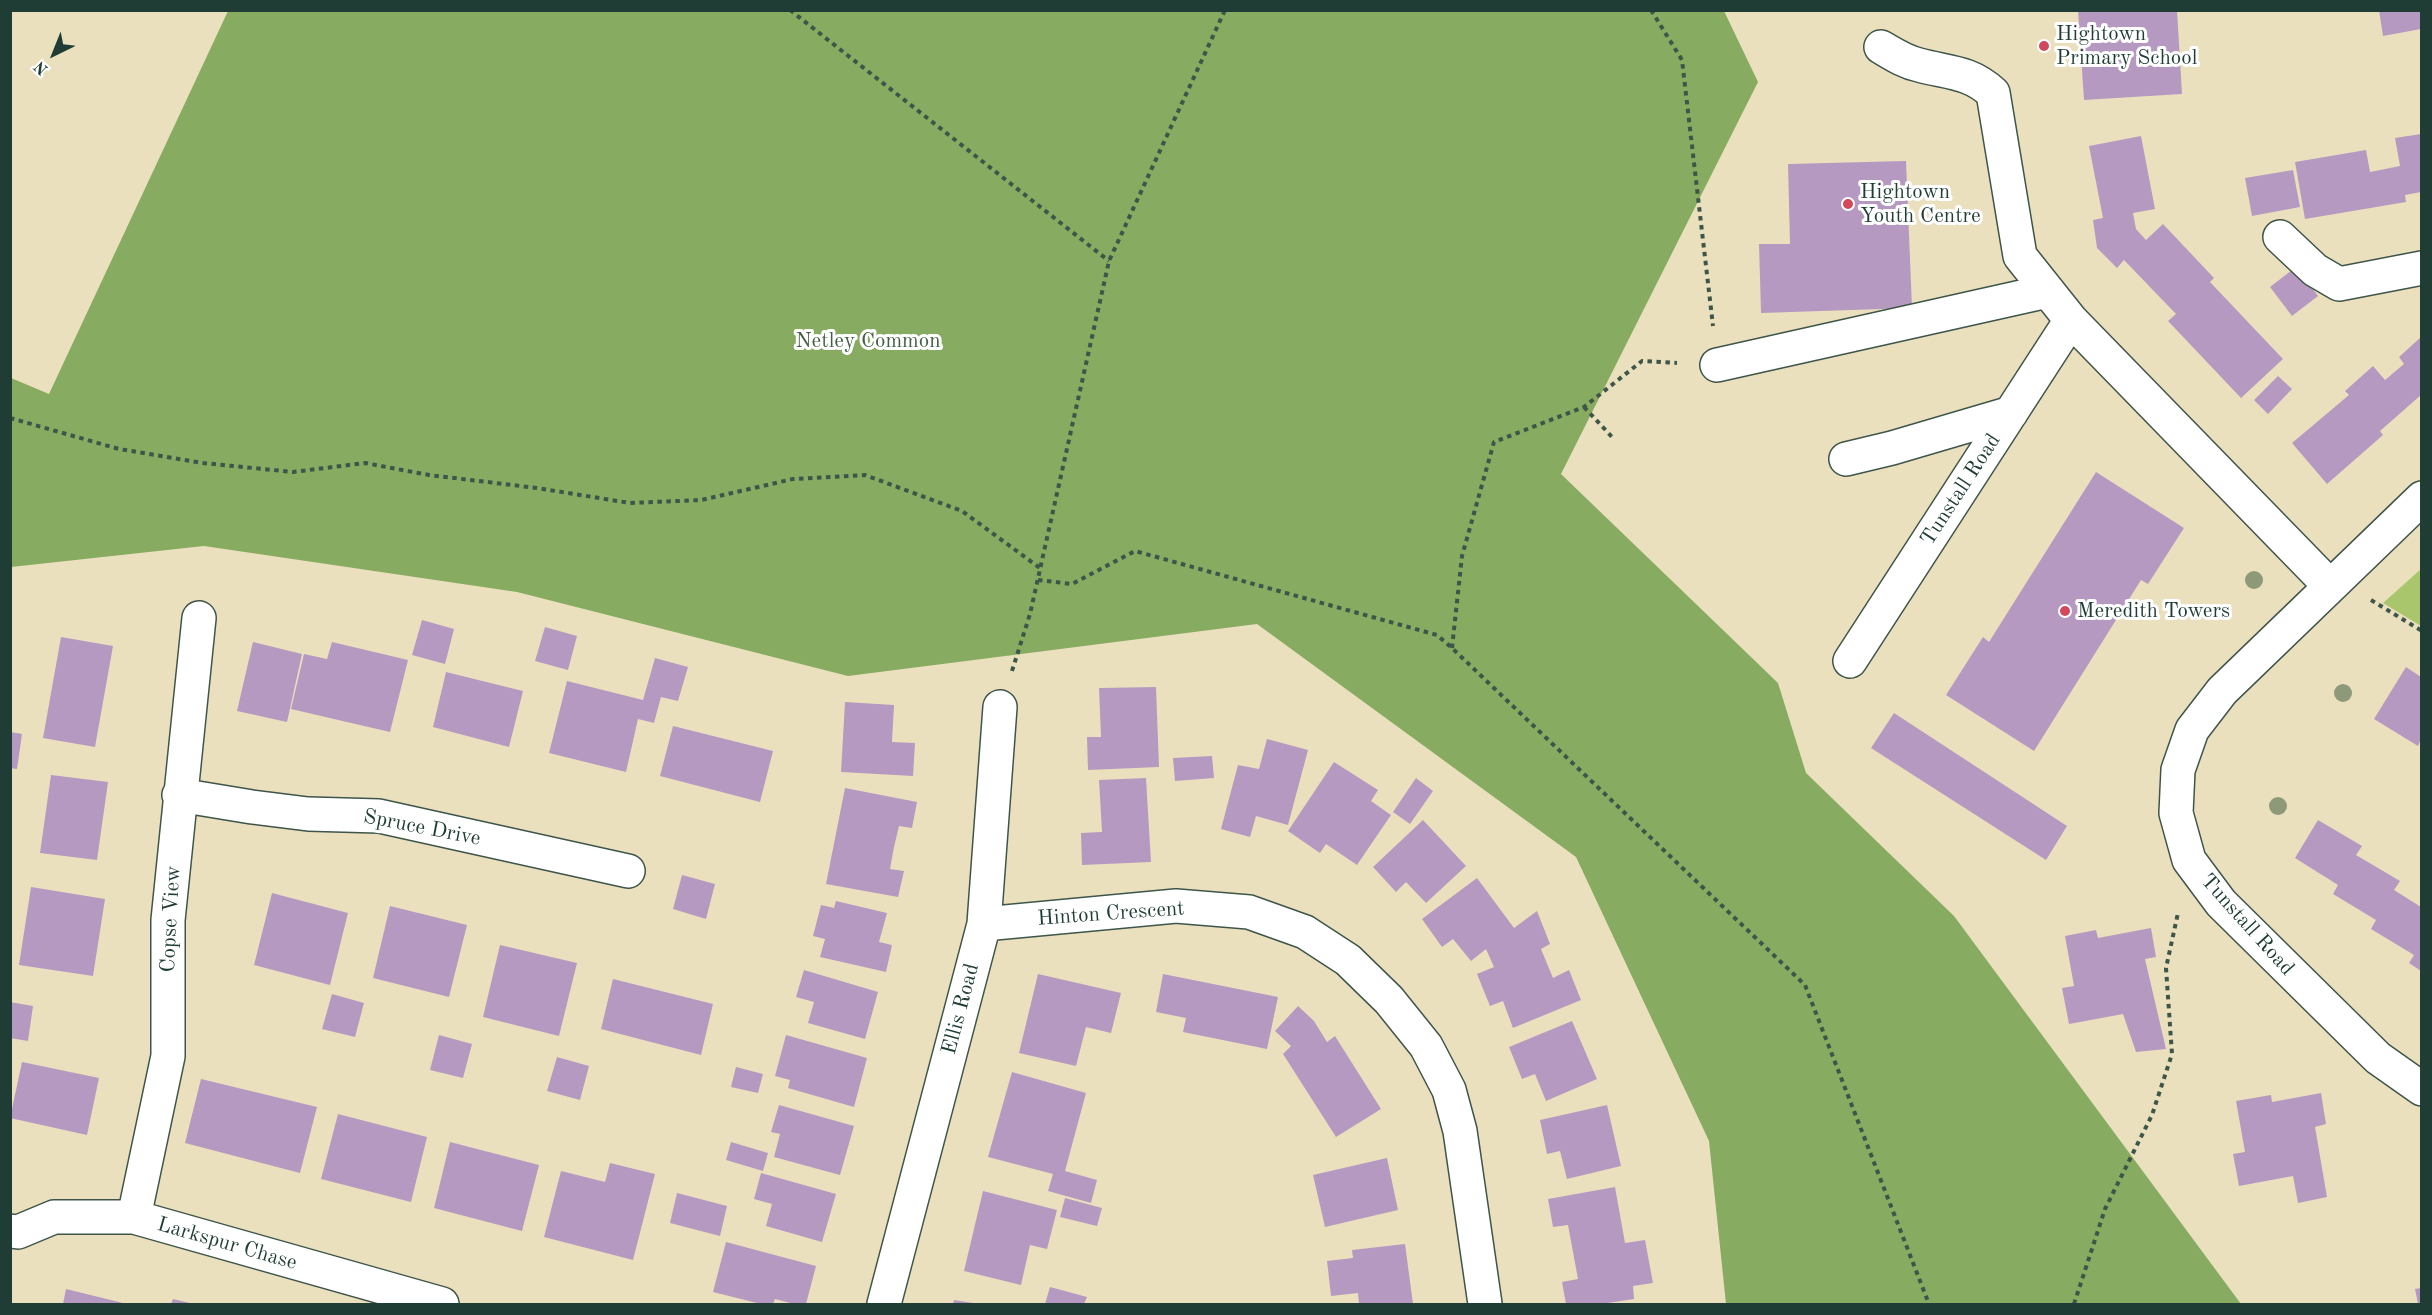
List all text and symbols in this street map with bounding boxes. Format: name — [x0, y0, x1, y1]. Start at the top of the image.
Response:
place label: Hightown Primary School — [2056, 21, 2197, 71]
north arrow — [24, 24, 84, 84]
marker: Hightown Primary School — [2037, 39, 2051, 53]
text: N — [32, 57, 52, 77]
place label: Hightown Youth Centre — [1860, 179, 1981, 229]
marker: Hightown Youth Centre — [1841, 197, 1855, 211]
park label: Netley Common — [795, 328, 941, 354]
street label: Tunstall Road — [1915, 429, 2007, 551]
place label: Meredith Towers — [2077, 598, 2230, 624]
marker: Meredith Towers — [2058, 604, 2072, 618]
street label: Spruce Drive — [361, 804, 483, 852]
street label: Copse View — [156, 865, 186, 973]
street label: Tunstall Road — [2195, 869, 2299, 981]
street label: Hinton Crescent — [1037, 896, 1185, 932]
street label: Ellis Road — [937, 961, 985, 1057]
street label: Larkspur Chase — [154, 1212, 300, 1276]

